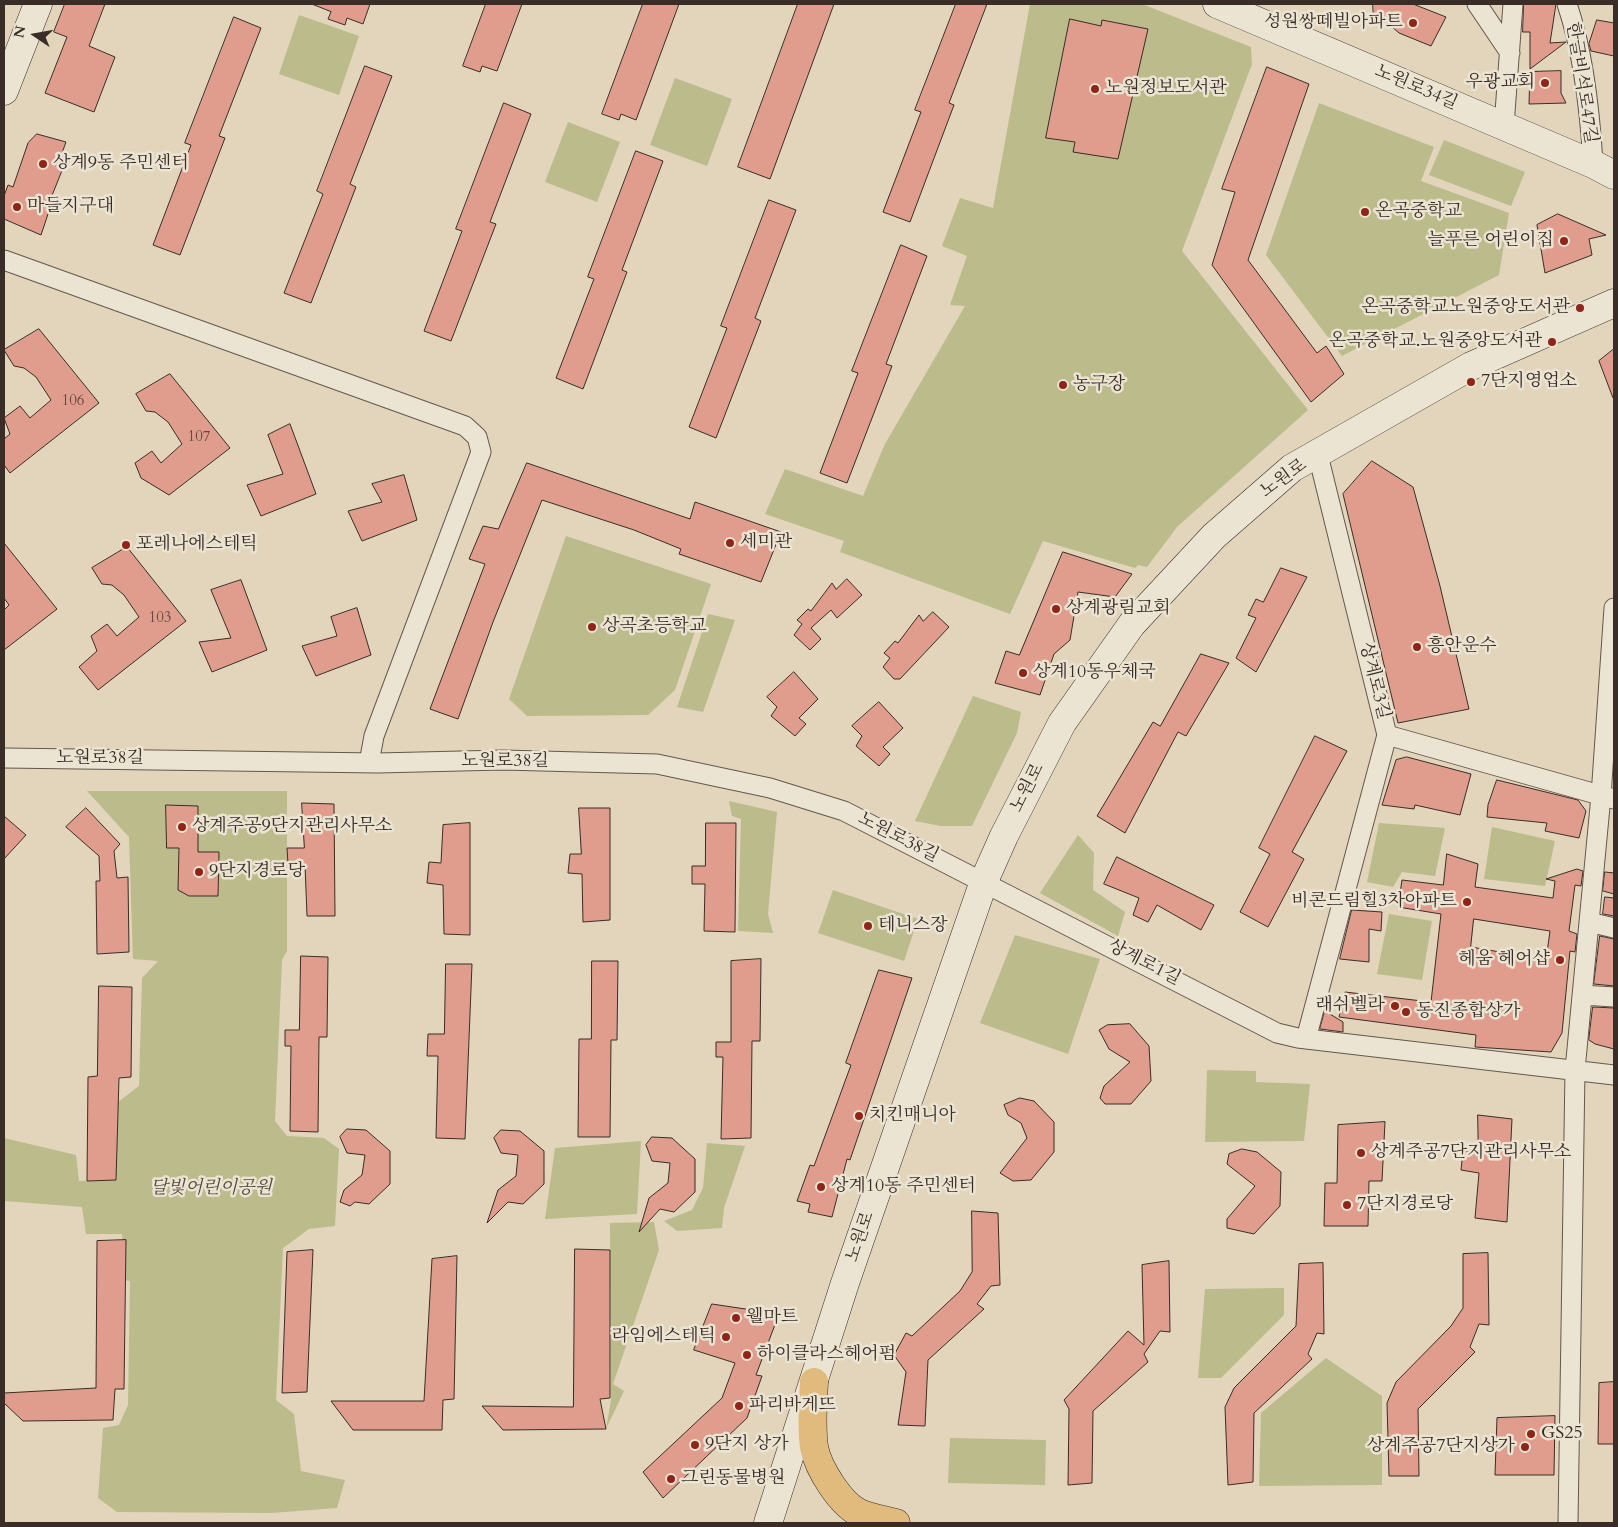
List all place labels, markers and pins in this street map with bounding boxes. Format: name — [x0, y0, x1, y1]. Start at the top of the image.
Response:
place label: 성원쌍떼빌아파트 — [1264, 12, 1403, 34]
marker: 성원쌍떼빌아파트 — [1407, 17, 1419, 29]
place label: 우광교회 — [1465, 72, 1535, 94]
marker: 우광교회 — [1539, 77, 1551, 89]
place label: 노원정보도서관 — [1105, 78, 1227, 100]
marker: 노원정보도서관 — [1089, 83, 1101, 95]
place label: 상계9동 주민센터 — [53, 153, 189, 175]
marker: 상계9동 주민센터 — [37, 158, 49, 170]
place label: 마들지구대 — [27, 196, 114, 218]
marker: 마들지구대 — [11, 201, 23, 213]
place label: 온곡중학교 — [1375, 201, 1462, 223]
marker: 온곡중학교 — [1359, 206, 1371, 218]
place label: 늘푸른 어린이집 — [1427, 230, 1554, 252]
marker: 늘푸른 어린이집 — [1558, 235, 1570, 247]
place label: 온곡중학교노원중앙도서관 — [1361, 297, 1570, 319]
marker: 온곡중학교노원중앙도서관 — [1574, 302, 1586, 314]
place label: 온곡중학교.노원중앙도서관 — [1329, 331, 1542, 353]
marker: 온곡중학교.노원중앙도서관 — [1546, 336, 1558, 348]
place label: 7단지영업소 — [1481, 371, 1577, 393]
place label: 농구장 — [1073, 374, 1125, 396]
marker: 7단지영업소 — [1465, 376, 1477, 388]
marker: 농구장 — [1057, 379, 1069, 391]
place label: 세미관 — [740, 532, 792, 554]
place label: 포레나에스테틱 — [136, 534, 258, 556]
marker: 세미관 — [724, 537, 736, 549]
marker: 포레나에스테틱 — [120, 539, 132, 551]
place label: 상계광림교회 — [1066, 598, 1170, 620]
marker: 상계광림교회 — [1050, 603, 1062, 615]
place label: 상곡초등학교 — [602, 616, 706, 638]
marker: 상곡초등학교 — [586, 621, 598, 633]
place label: 흥안운수 — [1427, 636, 1497, 658]
marker: 흥안운수 — [1411, 641, 1423, 653]
place label: 상계10동우체국 — [1033, 662, 1156, 684]
marker: 상계10동우체국 — [1017, 667, 1029, 679]
place label: 상계주공9단지관리사무소 — [192, 816, 392, 838]
marker: 상계주공9단지관리사무소 — [176, 821, 188, 833]
place label: 9단지경로당 — [209, 861, 305, 883]
marker: 9단지경로당 — [193, 866, 205, 878]
place label: 비콘드림힐3차아파트 — [1291, 891, 1457, 913]
marker: 비콘드림힐3차아파트 — [1461, 896, 1473, 908]
place label: 테니스장 — [878, 915, 948, 937]
marker: 테니스장 — [862, 920, 874, 932]
place label: 헤움 헤어샵 — [1458, 949, 1550, 971]
marker: 헤움 헤어샵 — [1554, 954, 1566, 966]
place label: 래쉬벨라 — [1315, 995, 1385, 1017]
marker: 래쉬벨라 — [1389, 1000, 1401, 1012]
place label: 동진종합상가 — [1416, 1001, 1520, 1023]
marker: 동진종합상가 — [1400, 1006, 1412, 1018]
place label: 치킨매니아 — [869, 1105, 956, 1127]
marker: 치킨매니아 — [853, 1110, 865, 1122]
place label: 상계주공7단지관리사무소 — [1371, 1142, 1571, 1164]
marker: 상계주공7단지관리사무소 — [1355, 1147, 1367, 1159]
place label: 상계10동 주민센터 — [831, 1176, 976, 1198]
marker: 상계10동 주민센터 — [815, 1181, 827, 1193]
place label: 7단지경로당 — [1357, 1194, 1453, 1216]
marker: 7단지경로당 — [1341, 1199, 1353, 1211]
place label: 웰마트 — [746, 1307, 798, 1329]
marker: 웰마트 — [730, 1312, 742, 1324]
place label: 라임에스테틱 — [612, 1326, 716, 1348]
marker: 라임에스테틱 — [720, 1331, 732, 1343]
place label: 하이클라스헤어펌 — [757, 1344, 896, 1366]
marker: 하이클라스헤어펌 — [741, 1349, 753, 1361]
place label: 파리바게뜨 — [749, 1395, 836, 1417]
marker: 파리바게뜨 — [733, 1400, 745, 1412]
place label: GS25 — [1541, 1423, 1583, 1445]
marker: GS25 — [1525, 1428, 1537, 1440]
place label: 9단지 상가 — [705, 1434, 789, 1456]
place label: 상계주공7단지상가 — [1367, 1436, 1515, 1458]
marker: 9단지 상가 — [689, 1439, 701, 1451]
marker: 상계주공7단지상가 — [1519, 1441, 1531, 1453]
place label: 그린동물병원 — [681, 1468, 785, 1490]
marker: 그린동물병원 — [665, 1473, 677, 1485]

